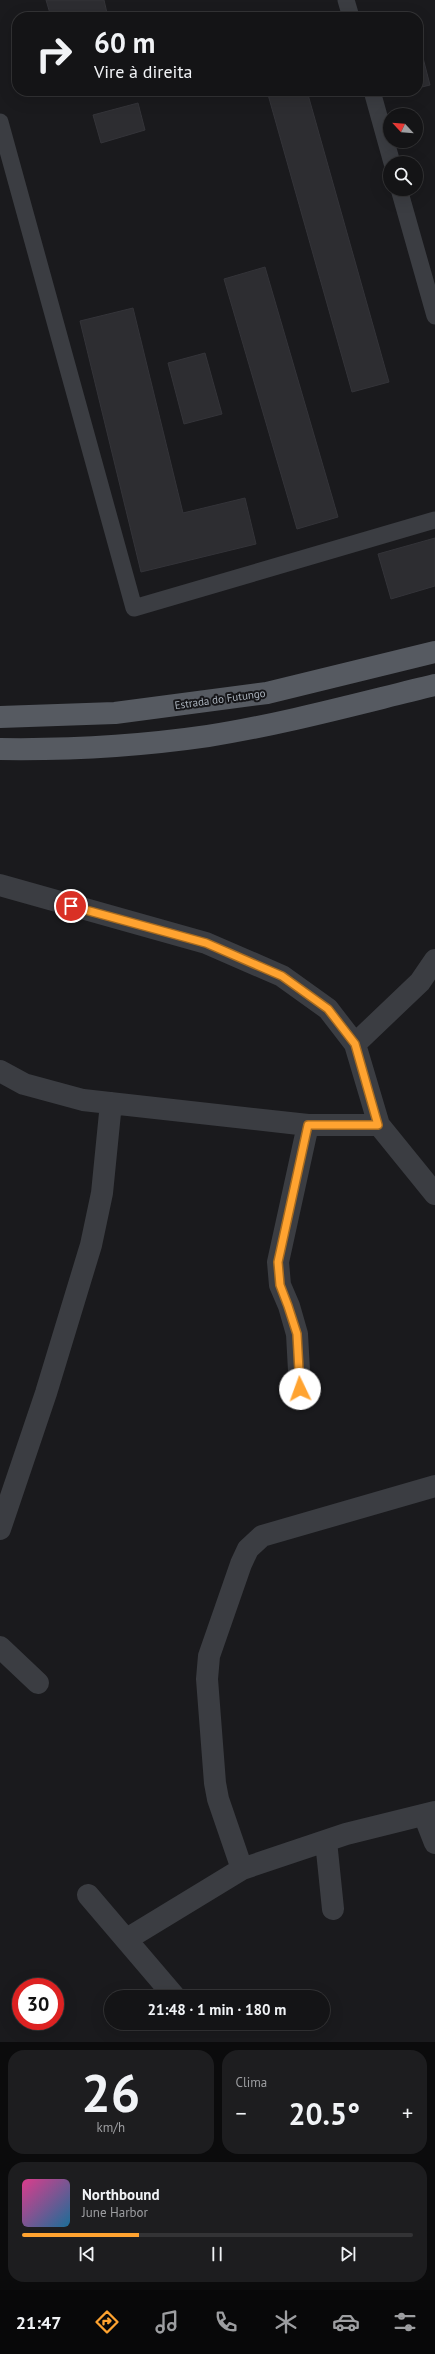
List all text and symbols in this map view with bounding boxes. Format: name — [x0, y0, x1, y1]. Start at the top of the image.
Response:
text: 60 m — [94, 24, 155, 61]
icon: right — [28, 28, 80, 80]
text: Vire à direita — [94, 60, 192, 83]
north arrow — [383, 108, 423, 148]
map controls — [383, 108, 423, 196]
button: search — [383, 156, 423, 196]
street label: Estrada do Futungo — [174, 686, 266, 712]
pin — [54, 889, 88, 923]
icon: arrive — [60, 895, 82, 917]
position arrow — [279, 1368, 321, 1410]
speed limit sign: 30 — [12, 1978, 64, 2030]
text: 21:48 · 1 min · 180 m — [148, 2000, 286, 2019]
text: 26 — [81, 2059, 140, 2126]
text: Clima — [236, 2074, 267, 2091]
text: 20.5° — [288, 2094, 360, 2133]
text: − — [236, 2099, 247, 2127]
text: + — [402, 2099, 413, 2127]
text: km/h — [97, 2119, 125, 2136]
text: Northbound — [82, 2185, 159, 2204]
text: June Harbor — [82, 2204, 148, 2221]
icon: previous — [76, 2243, 98, 2265]
icon: pause — [206, 2243, 228, 2265]
icon: next — [337, 2243, 359, 2265]
icon: directions — [93, 2308, 121, 2336]
icon: music — [153, 2308, 181, 2336]
icon: phone — [212, 2308, 240, 2336]
icon: climate — [272, 2308, 300, 2336]
icon: car — [332, 2308, 360, 2336]
icon: filters — [391, 2308, 419, 2336]
text: 21:47 — [16, 2311, 61, 2334]

